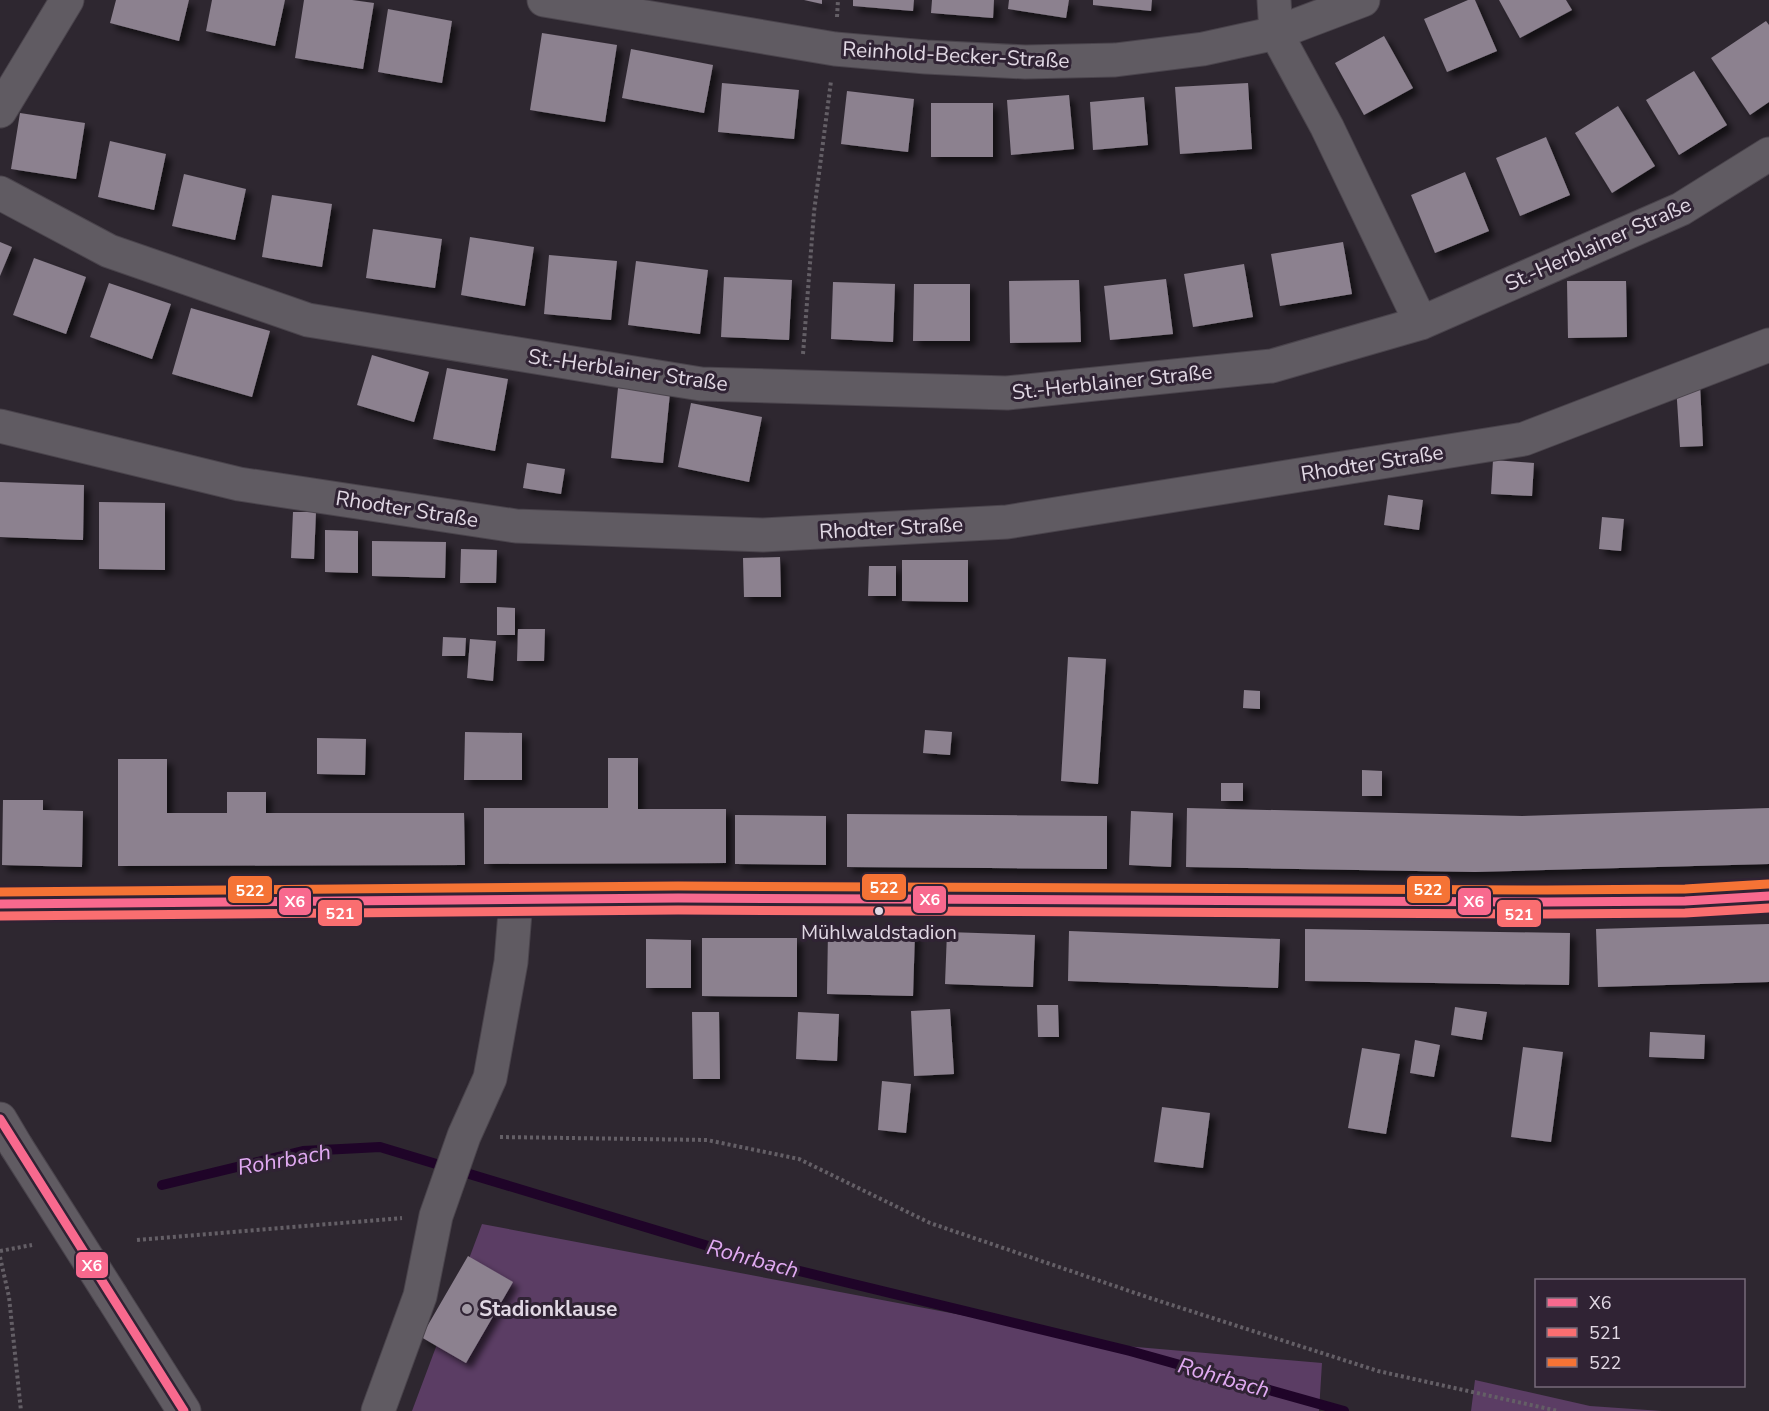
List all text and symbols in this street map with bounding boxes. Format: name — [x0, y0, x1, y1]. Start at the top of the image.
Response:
street label: Reinhold-Becker-Straße — [842, 35, 1070, 75]
street label: St.-Herblainer Straße — [1500, 190, 1696, 298]
street label: St.-Herblainer Straße — [526, 342, 730, 398]
street label: St.-Herblainer Straße — [1010, 358, 1214, 406]
street label: Rhodter Straße — [1299, 438, 1445, 488]
street label: Rhodter Straße — [334, 484, 480, 534]
street label: Rhodter Straße — [818, 510, 964, 546]
line badge: 522 — [861, 873, 907, 901]
line badge: 522 — [227, 875, 273, 904]
line badge: 522 — [1406, 875, 1451, 904]
text: 522 — [870, 877, 898, 899]
text: 522 — [1414, 879, 1442, 901]
text: 522 — [236, 880, 264, 902]
line badge: X6 — [912, 885, 947, 914]
line badge: X6 — [278, 887, 312, 916]
line badge: X6 — [1457, 887, 1492, 916]
text: X6 — [919, 889, 940, 911]
text: X6 — [284, 891, 305, 913]
text: X6 — [1463, 891, 1484, 913]
line badge: 521 — [317, 899, 363, 927]
line badge: 521 — [1496, 899, 1542, 928]
text: 521 — [326, 903, 354, 925]
text: 521 — [1505, 904, 1533, 926]
marker: Mühlwaldstadion — [873, 905, 885, 917]
place label: Mühlwaldstadion — [801, 919, 957, 946]
water label: Rohrbach — [235, 1137, 333, 1183]
water label: Rohrbach — [703, 1232, 802, 1286]
line badge: X6 — [75, 1251, 109, 1279]
text: X6 — [81, 1255, 102, 1277]
legend — [1535, 1279, 1745, 1387]
text: X6 — [1589, 1291, 1612, 1315]
place label: Stadionklause — [479, 1295, 617, 1323]
marker: Stadionklause — [460, 1302, 474, 1316]
text: 521 — [1589, 1321, 1621, 1345]
water label: Rohrbach — [1174, 1351, 1273, 1405]
text: 522 — [1589, 1351, 1621, 1375]

